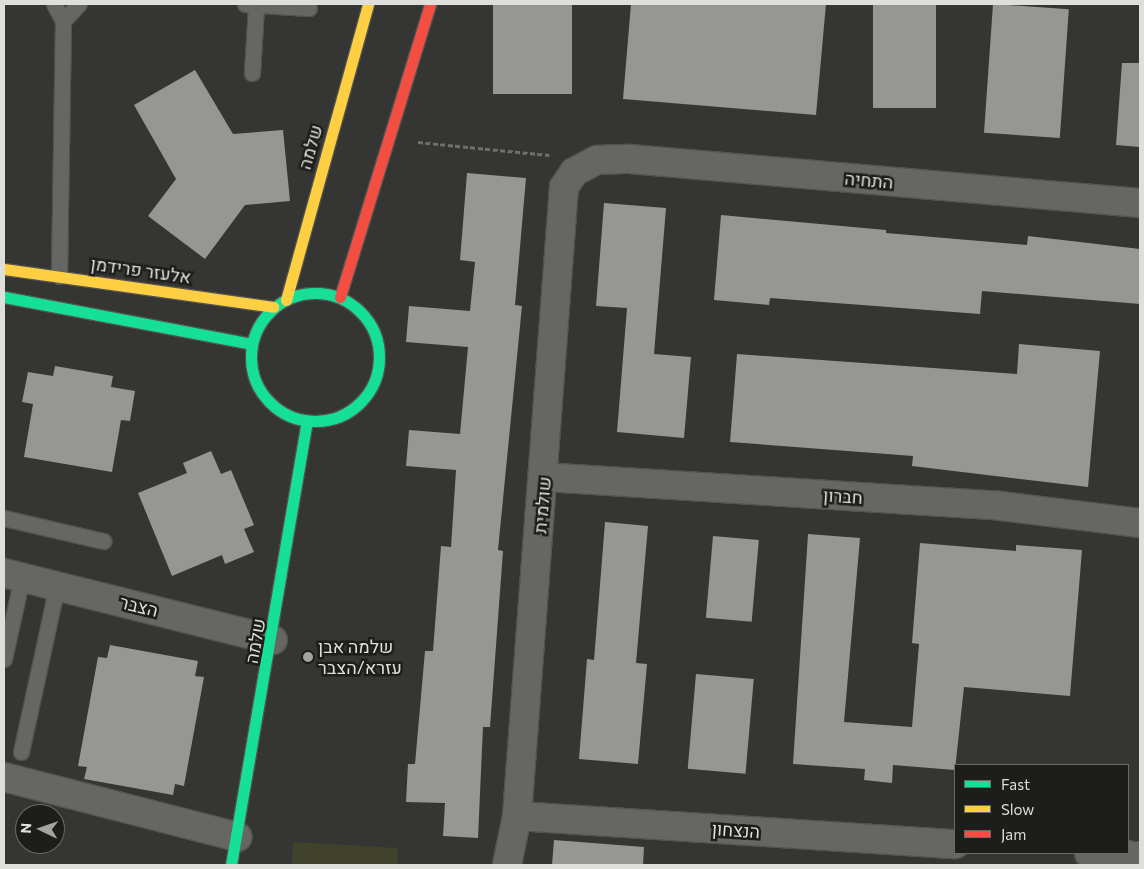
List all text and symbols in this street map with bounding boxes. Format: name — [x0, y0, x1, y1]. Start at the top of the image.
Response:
street label: שלמה — [293, 122, 327, 172]
street label: התחיה — [844, 167, 894, 193]
street label: אלעזר פרידמן — [89, 252, 193, 288]
street label: שולמית — [529, 476, 555, 534]
street label: חברון — [822, 484, 864, 508]
street label: הצבר — [118, 591, 160, 621]
street label: שלמה — [240, 617, 270, 665]
place label: שלמה אבן עזרא/הצבר — [318, 636, 402, 679]
marker: שלמה אבן עזרא/הצבר — [302, 651, 314, 663]
legend — [954, 764, 1129, 854]
text: Fast — [1001, 775, 1030, 793]
text: Slow — [1001, 800, 1034, 818]
north arrow — [15, 804, 65, 854]
street label: הנצחון — [711, 818, 761, 842]
text: N — [17, 823, 34, 834]
text: Jam — [1001, 825, 1026, 843]

